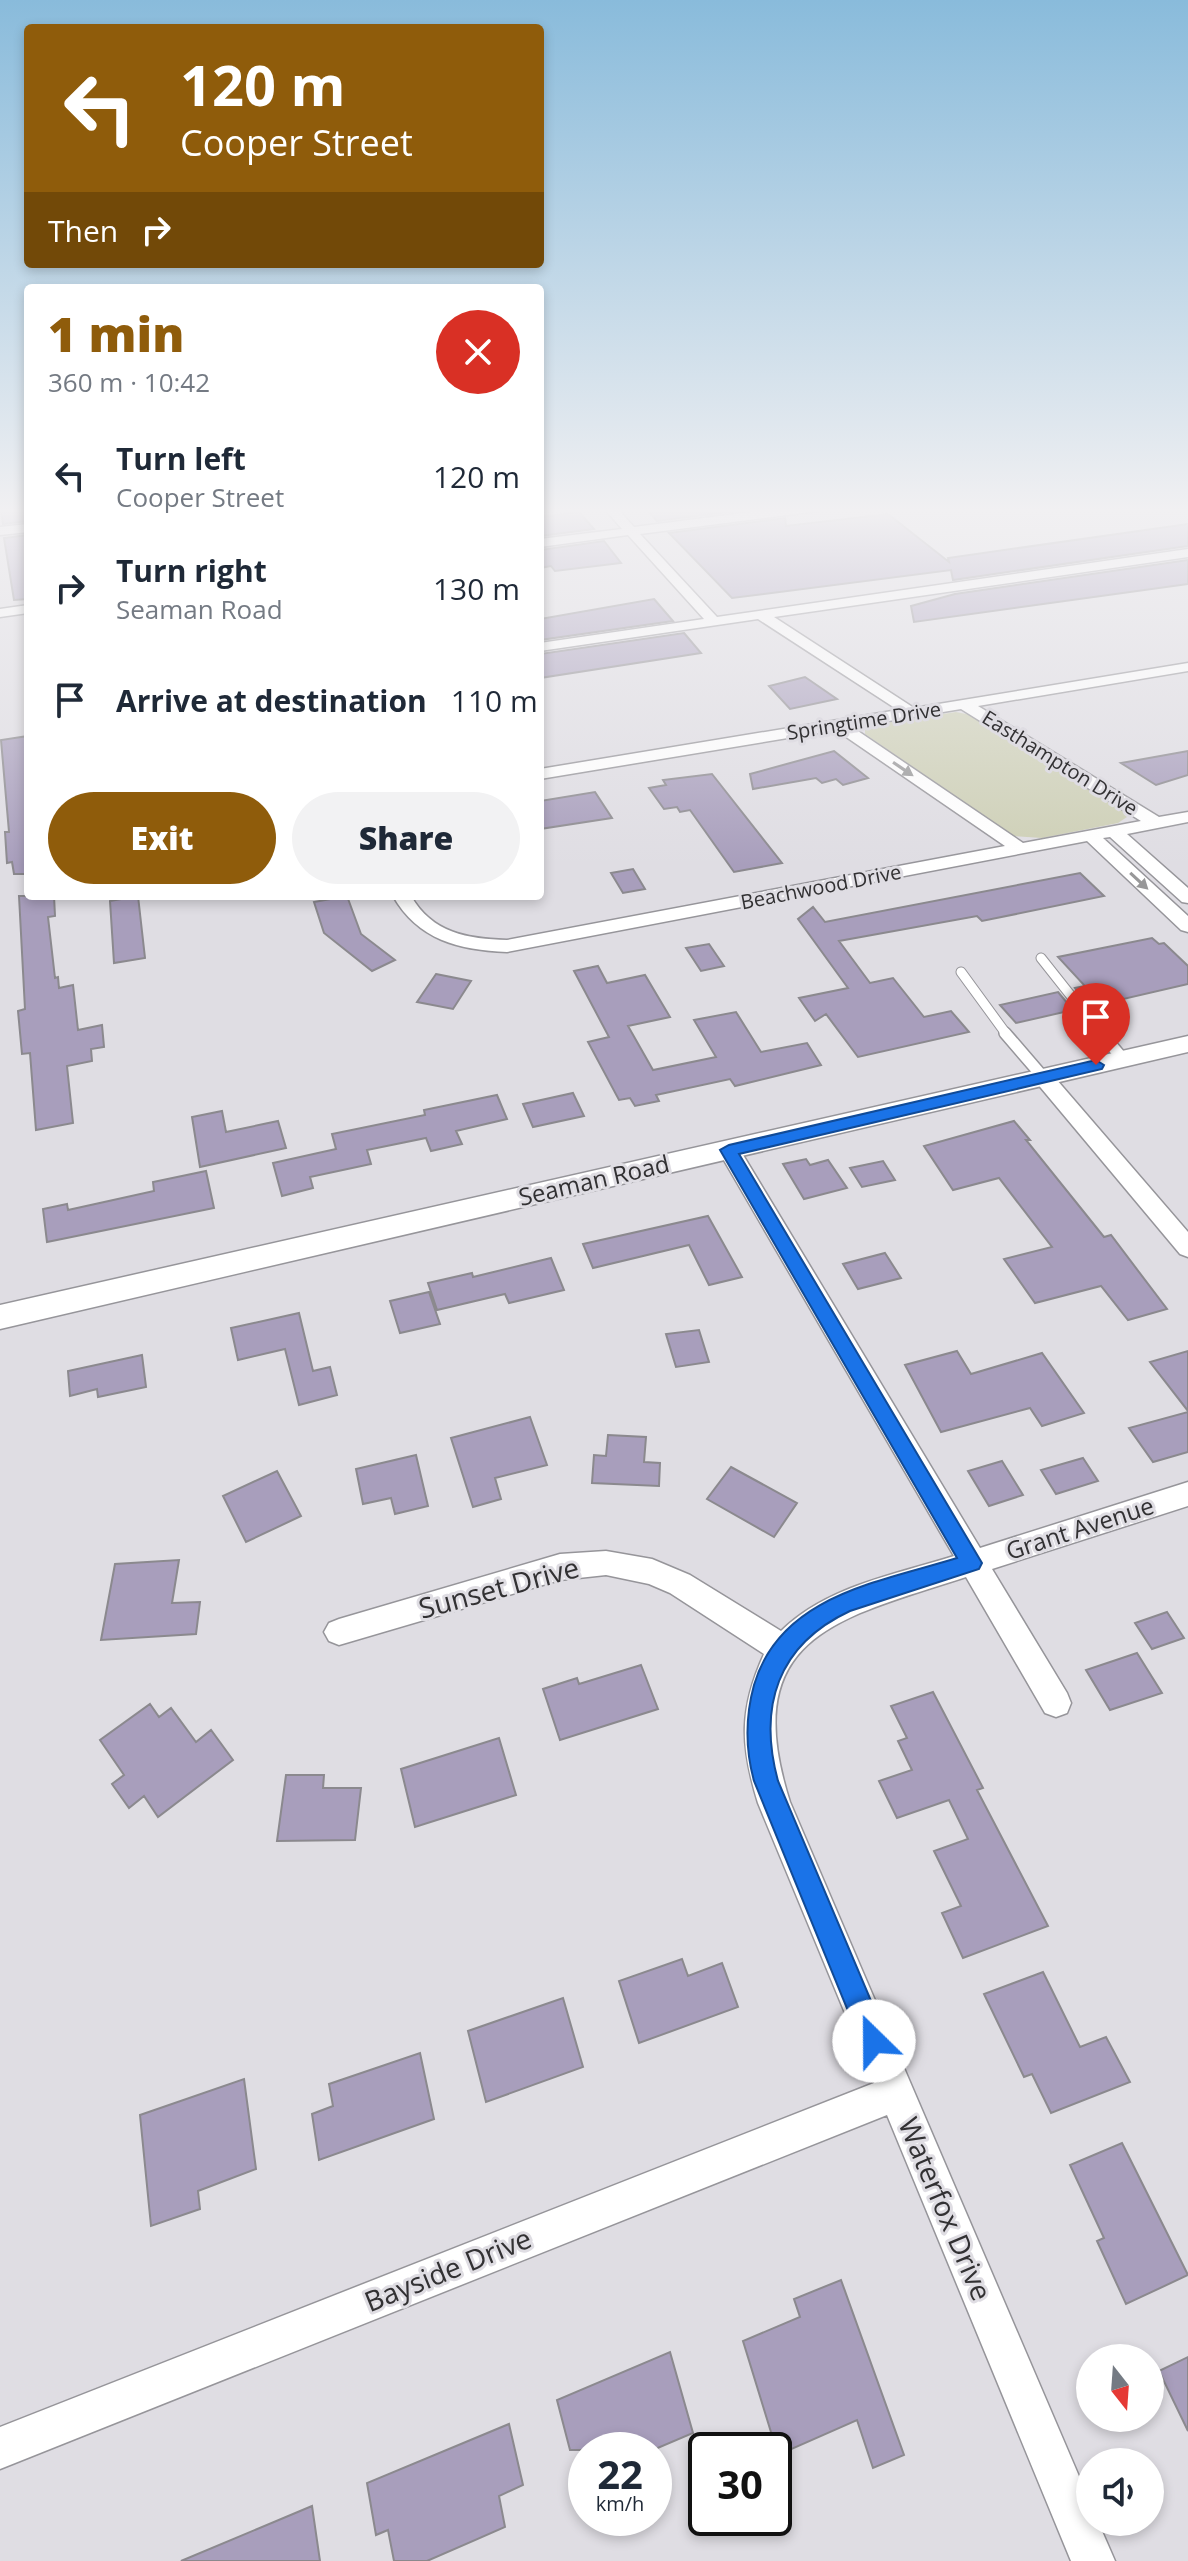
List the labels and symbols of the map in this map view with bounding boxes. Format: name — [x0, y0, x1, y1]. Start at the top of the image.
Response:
street label: Springtime Drive — [785, 695, 943, 746]
street label: Easthampton Drive — [977, 704, 1143, 821]
one-way arrow — [893, 761, 914, 776]
street label: Beachwood Drive — [738, 858, 904, 915]
one-way arrow — [1130, 871, 1149, 889]
pin — [1062, 983, 1130, 1065]
street label: Seaman Road — [515, 1146, 672, 1213]
street label: Grant Avenue — [1001, 1488, 1158, 1567]
street label: Sunset Drive — [414, 1547, 583, 1627]
position arrow — [832, 1999, 916, 2083]
street label: Waterfox Drive — [890, 2111, 1002, 2306]
street label: Bayside Drive — [359, 2218, 537, 2320]
north arrow — [1076, 2344, 1164, 2432]
speed limit sign: 30 — [688, 2432, 792, 2536]

